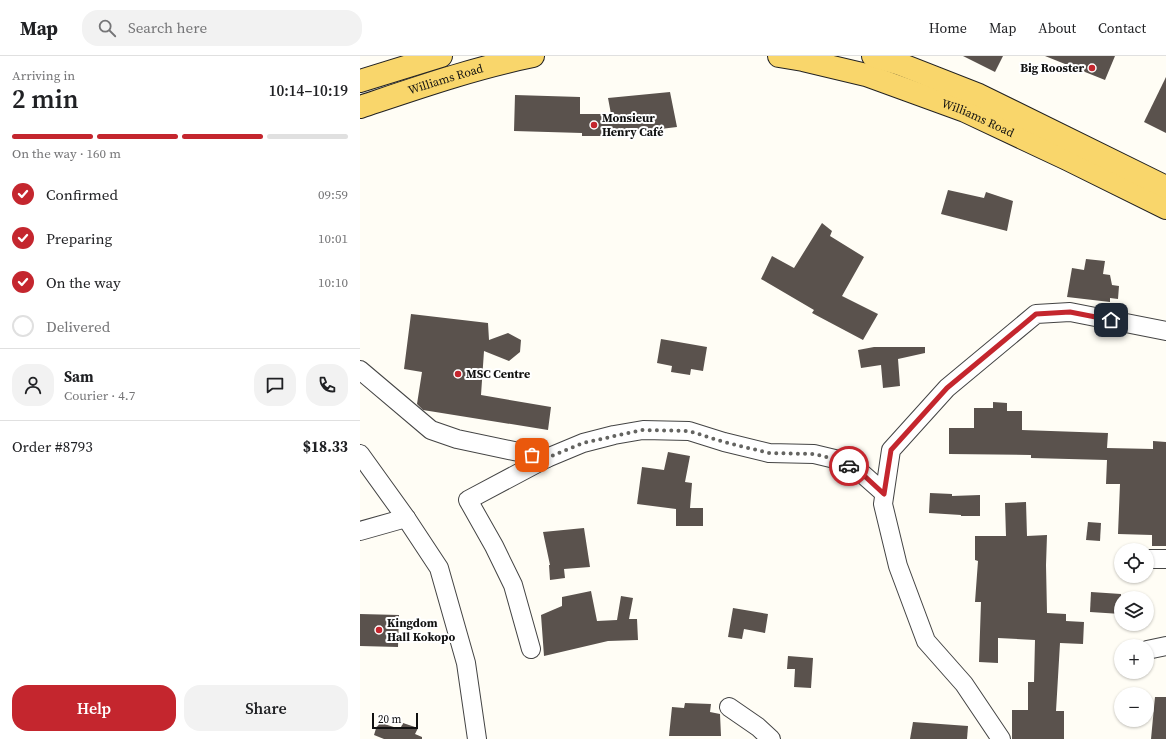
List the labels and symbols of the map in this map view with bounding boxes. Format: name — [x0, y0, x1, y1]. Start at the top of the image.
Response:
street label: Williams Road — [406, 60, 485, 98]
place label: Big Rooster — [1020, 60, 1084, 76]
marker: Big Rooster — [1087, 63, 1097, 73]
street label: Williams Road — [939, 95, 1017, 141]
place label: Monsieur Henry Café — [602, 110, 664, 140]
marker: Monsieur Henry Café — [589, 120, 599, 130]
pin — [1094, 303, 1128, 337]
place label: MSC Centre — [466, 366, 530, 382]
marker: MSC Centre — [453, 369, 463, 379]
pin — [515, 438, 549, 472]
courier — [829, 446, 869, 486]
place label: Kingdom Hall Kokopo — [387, 615, 455, 645]
marker: Kingdom Hall Kokopo — [374, 625, 384, 635]
scale bar — [372, 711, 418, 730]

